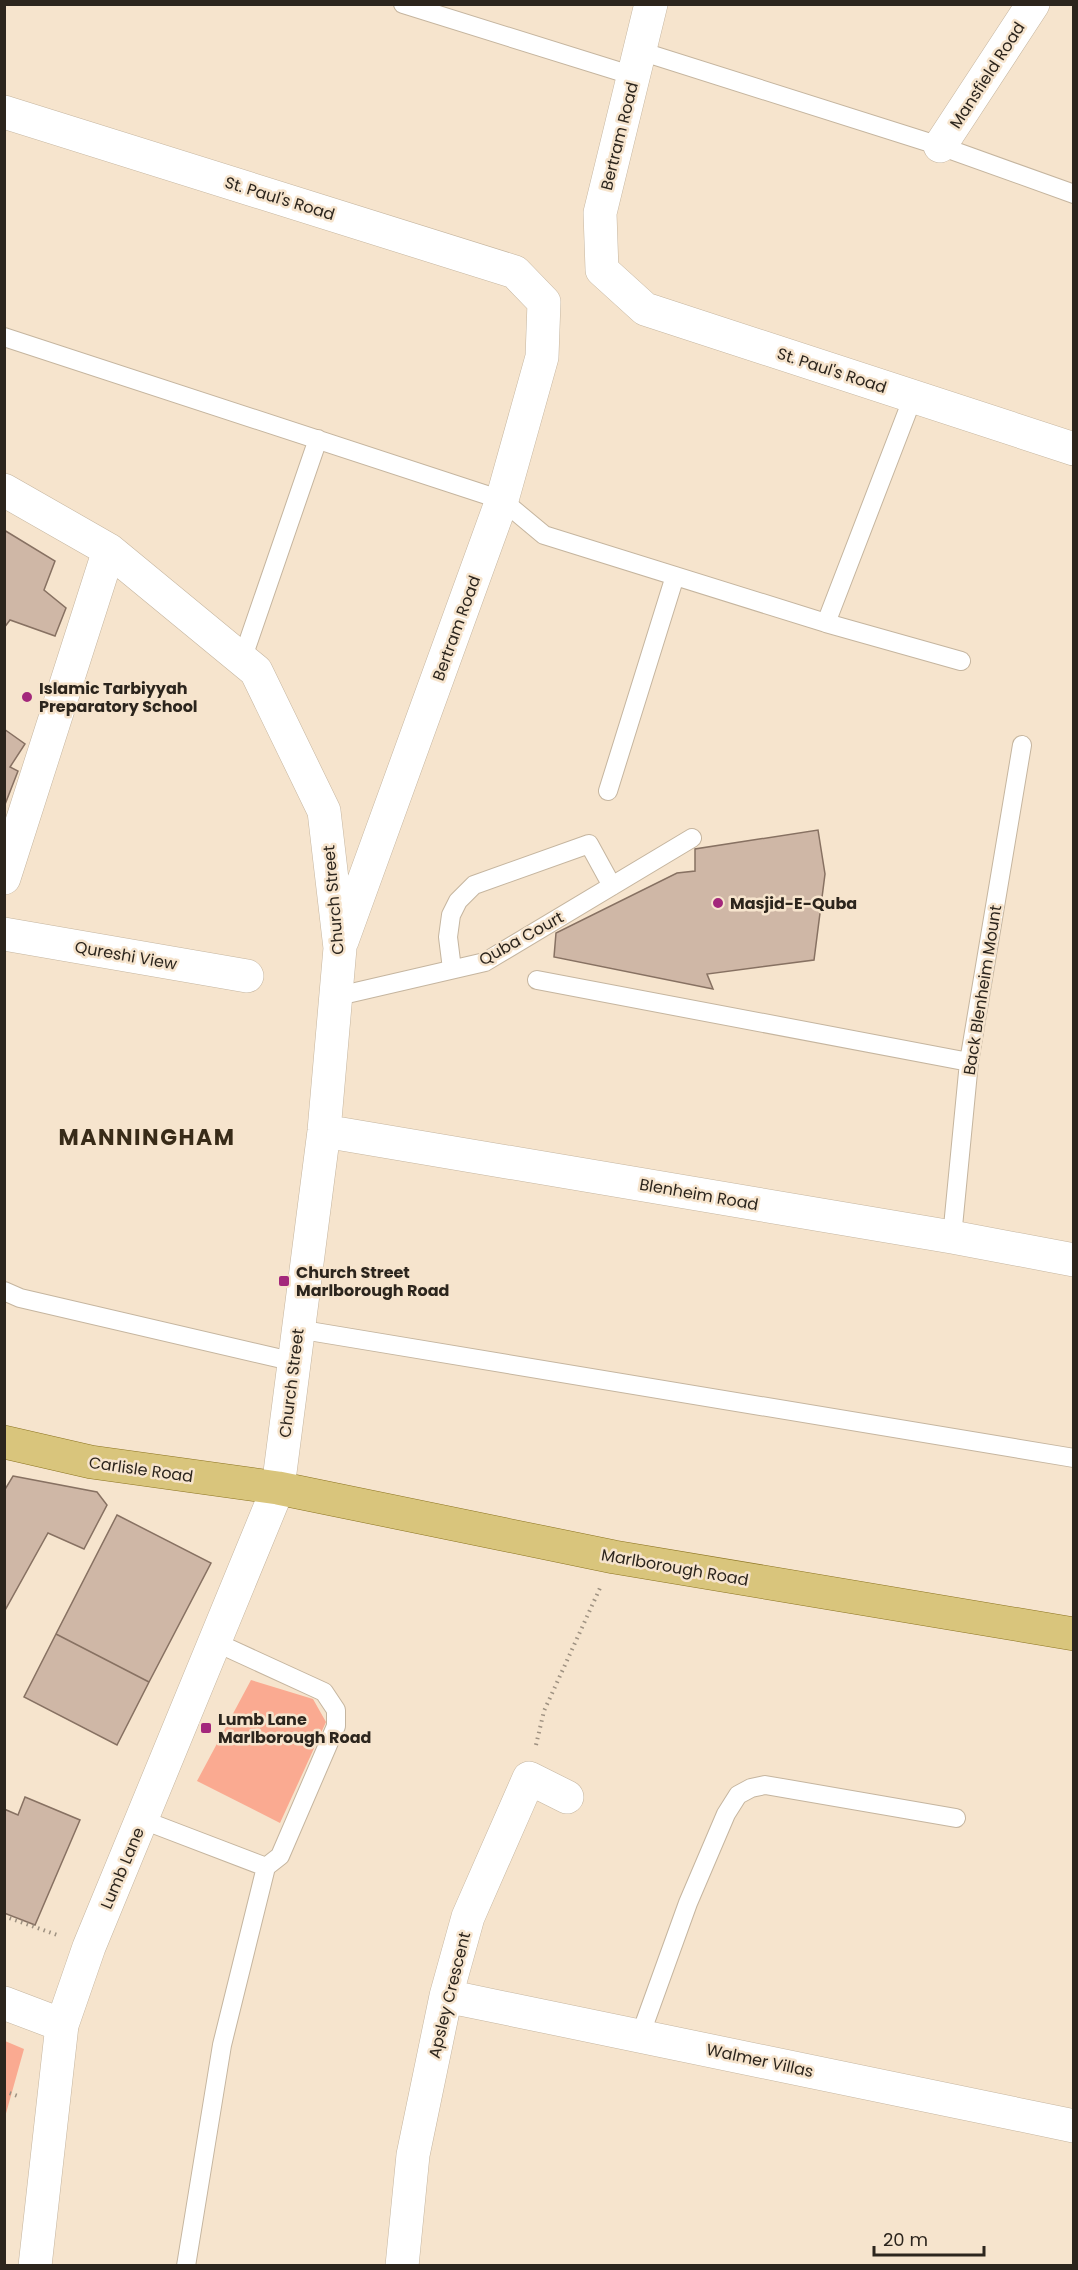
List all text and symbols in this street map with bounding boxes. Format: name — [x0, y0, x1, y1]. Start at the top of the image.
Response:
street label: Mansfield Road — [944, 17, 1031, 133]
street label: Bertram Road — [595, 80, 644, 193]
street label: St. Paul's Road — [222, 171, 338, 226]
street label: St. Paul's Road — [774, 342, 890, 399]
street label: Bertram Road — [427, 572, 486, 684]
place label: Islamic Tarbiyyah Preparatory School — [39, 677, 198, 718]
marker: Islamic Tarbiyyah Preparatory School — [20, 690, 34, 704]
street label: Church Street — [317, 844, 350, 956]
place label: Masjid-E-Quba — [730, 892, 857, 915]
marker: Masjid-E-Quba — [711, 896, 725, 910]
street label: Back Blenheim Mount — [958, 903, 1007, 1077]
street label: Quba Court — [475, 906, 568, 971]
street label: Qureshi View — [73, 935, 179, 976]
district label: MANNINGHAM — [59, 1122, 235, 1153]
street label: Blenheim Road — [638, 1173, 760, 1216]
place label: Church Street Marlborough Road — [296, 1261, 449, 1302]
marker: Church Street Marlborough Road — [277, 1274, 291, 1288]
street label: Church Street — [273, 1327, 310, 1439]
street label: Carlisle Road — [87, 1451, 195, 1488]
street label: Marlborough Road — [600, 1543, 750, 1592]
place label: Lumb Lane Marlborough Road — [218, 1708, 371, 1749]
marker: Lumb Lane Marlborough Road — [199, 1721, 213, 1735]
street label: Lumb Lane — [95, 1824, 150, 1913]
street label: Apsley Crescent — [423, 1929, 476, 2061]
street label: Walmer Villas — [704, 2038, 816, 2083]
scale bar — [874, 2219, 984, 2257]
text: 20 m — [883, 2227, 928, 2252]

